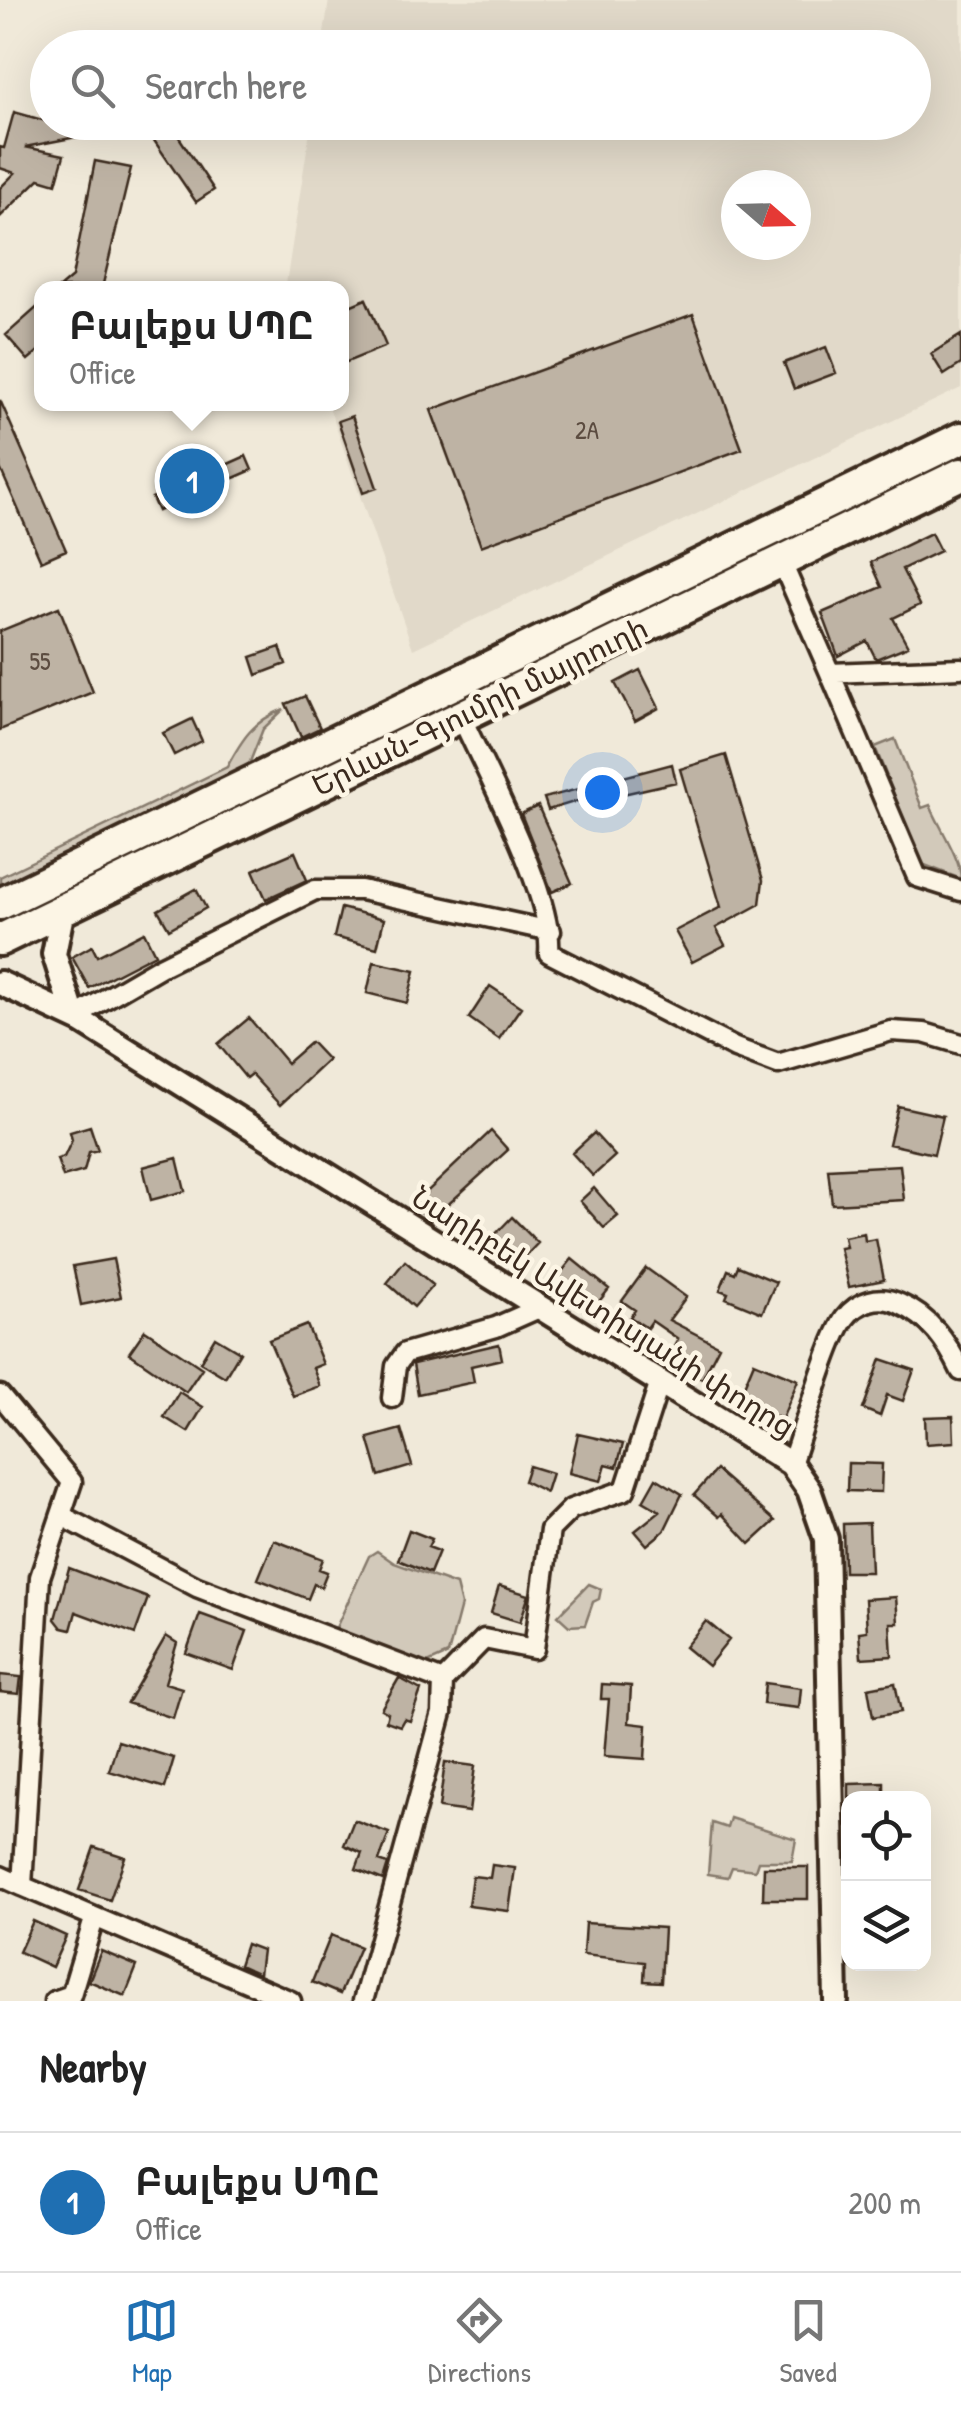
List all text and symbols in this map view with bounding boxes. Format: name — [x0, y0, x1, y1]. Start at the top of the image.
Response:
search box — [30, 30, 931, 140]
icon: search — [65, 58, 120, 113]
text: Search here — [145, 59, 307, 111]
north arrow — [721, 170, 811, 260]
popup — [34, 281, 349, 411]
text: Բալեքս ՍՊԸ — [69, 299, 314, 351]
text: Office — [69, 351, 136, 394]
house number: 2A — [575, 413, 599, 447]
pin: 1 — [160, 444, 224, 518]
street label: Երևան-Գյումրի մայրուղի — [305, 607, 654, 805]
house number: 55 — [29, 644, 51, 678]
your location — [577, 767, 628, 818]
street label: Նարիբեկ Ավետիսյանի փողոց — [404, 1176, 803, 1446]
map controls — [841, 1791, 931, 1971]
button: locate — [841, 1791, 931, 1881]
button: layers — [841, 1881, 931, 1971]
text: Nearby — [40, 2038, 147, 2095]
text: Բալեքս ՍՊԸ — [135, 2155, 380, 2207]
text: 1 — [67, 2181, 78, 2224]
text: 200 m — [848, 2181, 921, 2224]
text: Office — [135, 2207, 202, 2250]
tab: Map — [124, 2293, 179, 2391]
tab: Directions — [428, 2293, 531, 2391]
tab: Saved — [780, 2293, 837, 2391]

